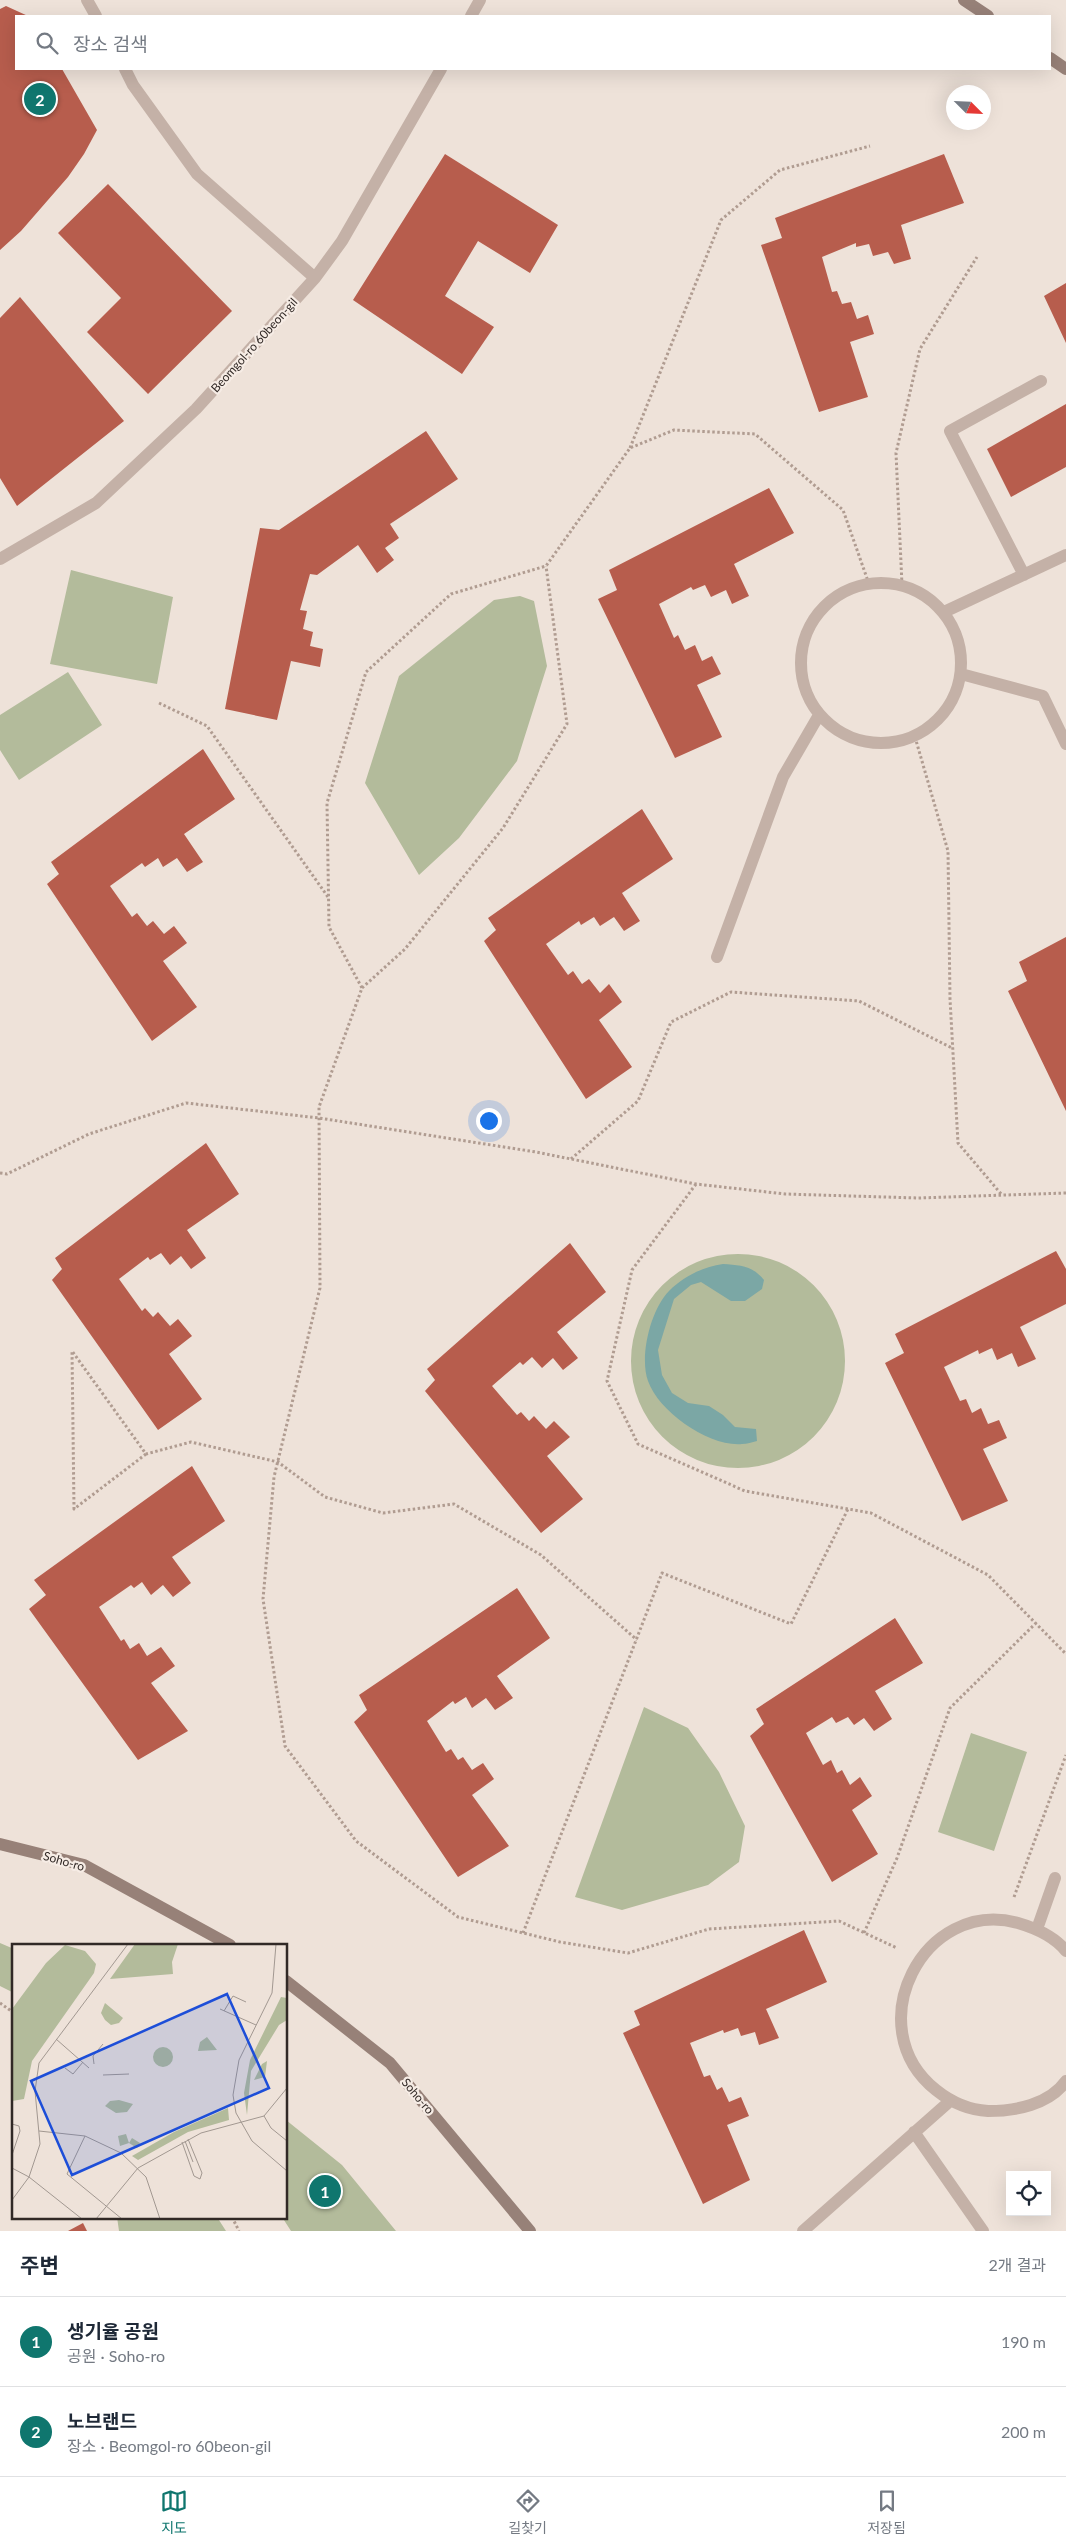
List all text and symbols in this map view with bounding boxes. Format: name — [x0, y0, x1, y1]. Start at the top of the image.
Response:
search box — [15, 15, 1051, 70]
icon: search — [33, 29, 61, 57]
text: 장소 검색 — [73, 32, 148, 55]
pin: 2 — [24, 80, 56, 118]
north arrow — [946, 85, 991, 130]
street label: Beomgol-ro 60beon-gil — [208, 295, 300, 395]
your location — [476, 1108, 502, 1134]
street label: Soho-ro — [42, 1848, 87, 1874]
inset map — [12, 1944, 288, 2218]
street label: Soho-ro — [399, 2075, 437, 2117]
map controls — [1006, 2171, 1051, 2216]
button: locate — [1006, 2171, 1051, 2216]
pin: 1 — [309, 2172, 341, 2210]
text: 주변 — [20, 2252, 59, 2277]
text: 2개 결과 — [988, 2255, 1046, 2274]
text: 생기율 공원 — [67, 2319, 159, 2342]
text: 1 — [31, 2332, 41, 2351]
text: 190 m — [1001, 2332, 1046, 2351]
text: 공원 · Soho-ro — [67, 2346, 165, 2365]
text: 노브랜드 — [67, 2409, 137, 2432]
text: 2 — [31, 2422, 41, 2441]
text: 200 m — [1001, 2422, 1046, 2441]
text: 장소 · Beomgol-ro 60beon-gil — [67, 2436, 271, 2455]
tab: 지도 — [160, 2487, 188, 2537]
tab: 길찾기 — [508, 2487, 547, 2537]
tab: 저장됨 — [867, 2487, 906, 2537]

